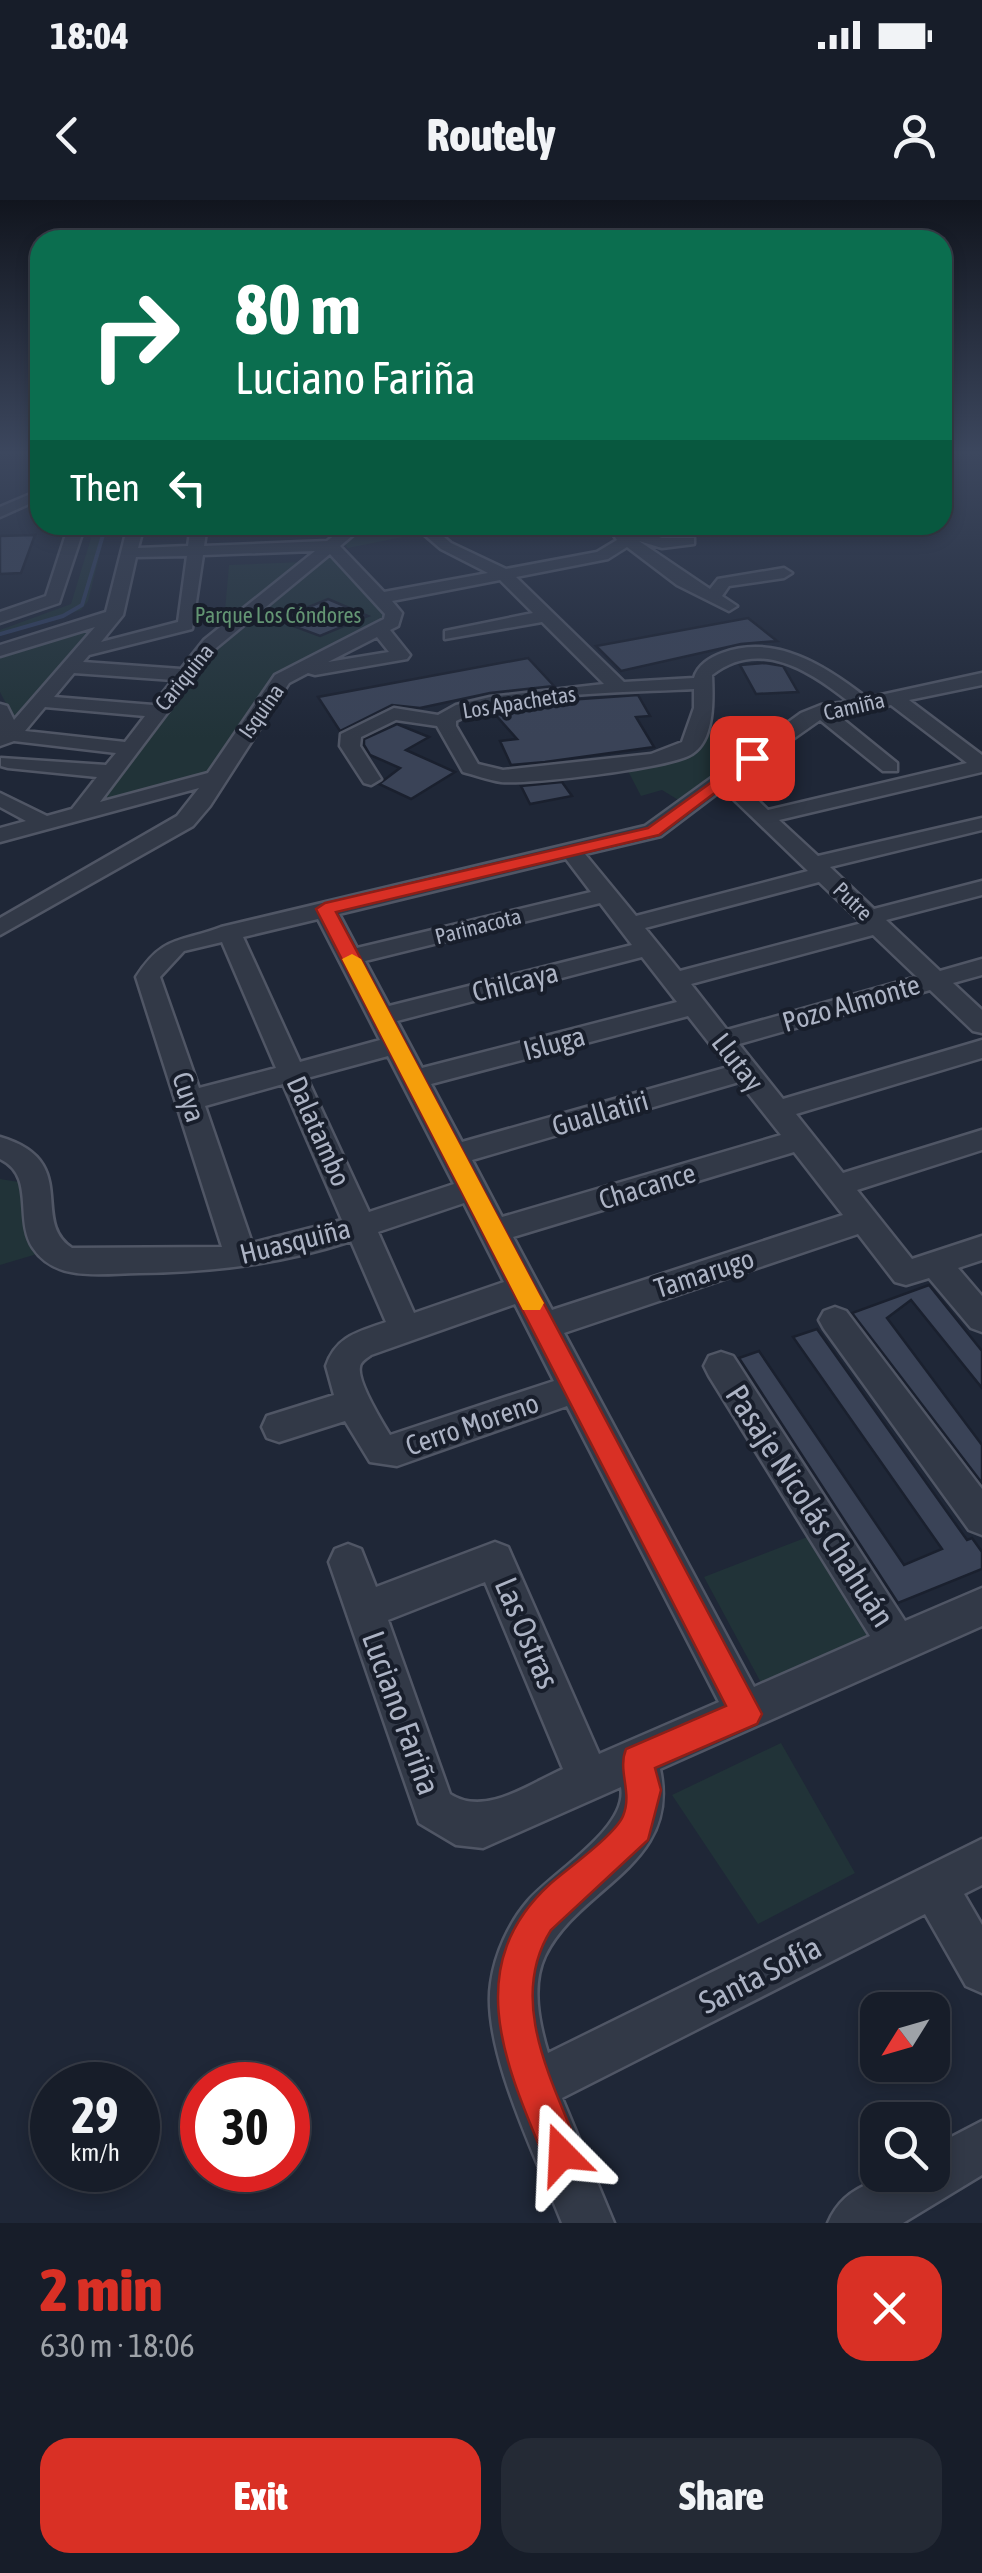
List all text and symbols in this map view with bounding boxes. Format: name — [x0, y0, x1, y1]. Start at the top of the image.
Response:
text: 18:04 — [50, 14, 129, 57]
icon: back — [40, 108, 95, 163]
icon: person — [887, 108, 942, 163]
text: Routely — [427, 109, 555, 161]
text: 80 m — [235, 269, 361, 349]
icon: right — [70, 270, 200, 400]
text: Luciano Fariña — [235, 352, 476, 404]
icon: left — [160, 460, 215, 515]
text: Then — [70, 466, 140, 509]
park label: Parque Los Cóndores — [195, 602, 362, 628]
street label: Cariquina — [149, 638, 219, 716]
street label: Isquina — [233, 679, 289, 743]
street label: Los Apachetas — [461, 680, 578, 724]
street label: Camiña — [821, 686, 887, 726]
pin — [710, 716, 795, 801]
icon: arrive — [725, 731, 780, 786]
street label: Putre — [828, 876, 878, 926]
street label: Parinacota — [432, 903, 524, 949]
street label: Chilcaya — [469, 956, 561, 1008]
street label: Pozo Almonte — [779, 968, 923, 1038]
street label: Isluga — [520, 1019, 588, 1067]
street label: Llutay — [706, 1027, 770, 1097]
street label: Cuya — [166, 1068, 212, 1126]
street label: Dalatambo — [281, 1071, 357, 1191]
street label: Guallatiri — [548, 1084, 652, 1142]
street label: Chacance — [595, 1156, 699, 1216]
street label: Huasquiña — [237, 1212, 353, 1270]
street label: Tamarugo — [650, 1242, 758, 1304]
street label: Pasaje Nicolás Chahuán — [718, 1378, 902, 1634]
street label: Cerro Moreno — [401, 1386, 543, 1462]
street label: Las Ostras — [488, 1572, 567, 1694]
street label: Luciano Fariña — [355, 1626, 448, 1800]
street label: Santa Sofía — [693, 1928, 827, 2021]
north arrow — [860, 1992, 950, 2082]
map controls — [860, 1992, 950, 2192]
speed limit sign: 30 — [180, 2062, 310, 2192]
text: 29 — [71, 2086, 118, 2144]
position arrow — [510, 2102, 614, 2206]
button: search — [860, 2102, 950, 2192]
text: km/h — [70, 2138, 120, 2166]
text: 2 min — [40, 2255, 163, 2324]
button: close — [837, 2256, 942, 2361]
text: 630 m · 18:06 — [40, 2327, 195, 2364]
button: Exit — [40, 2438, 481, 2553]
button: Share — [501, 2438, 942, 2553]

